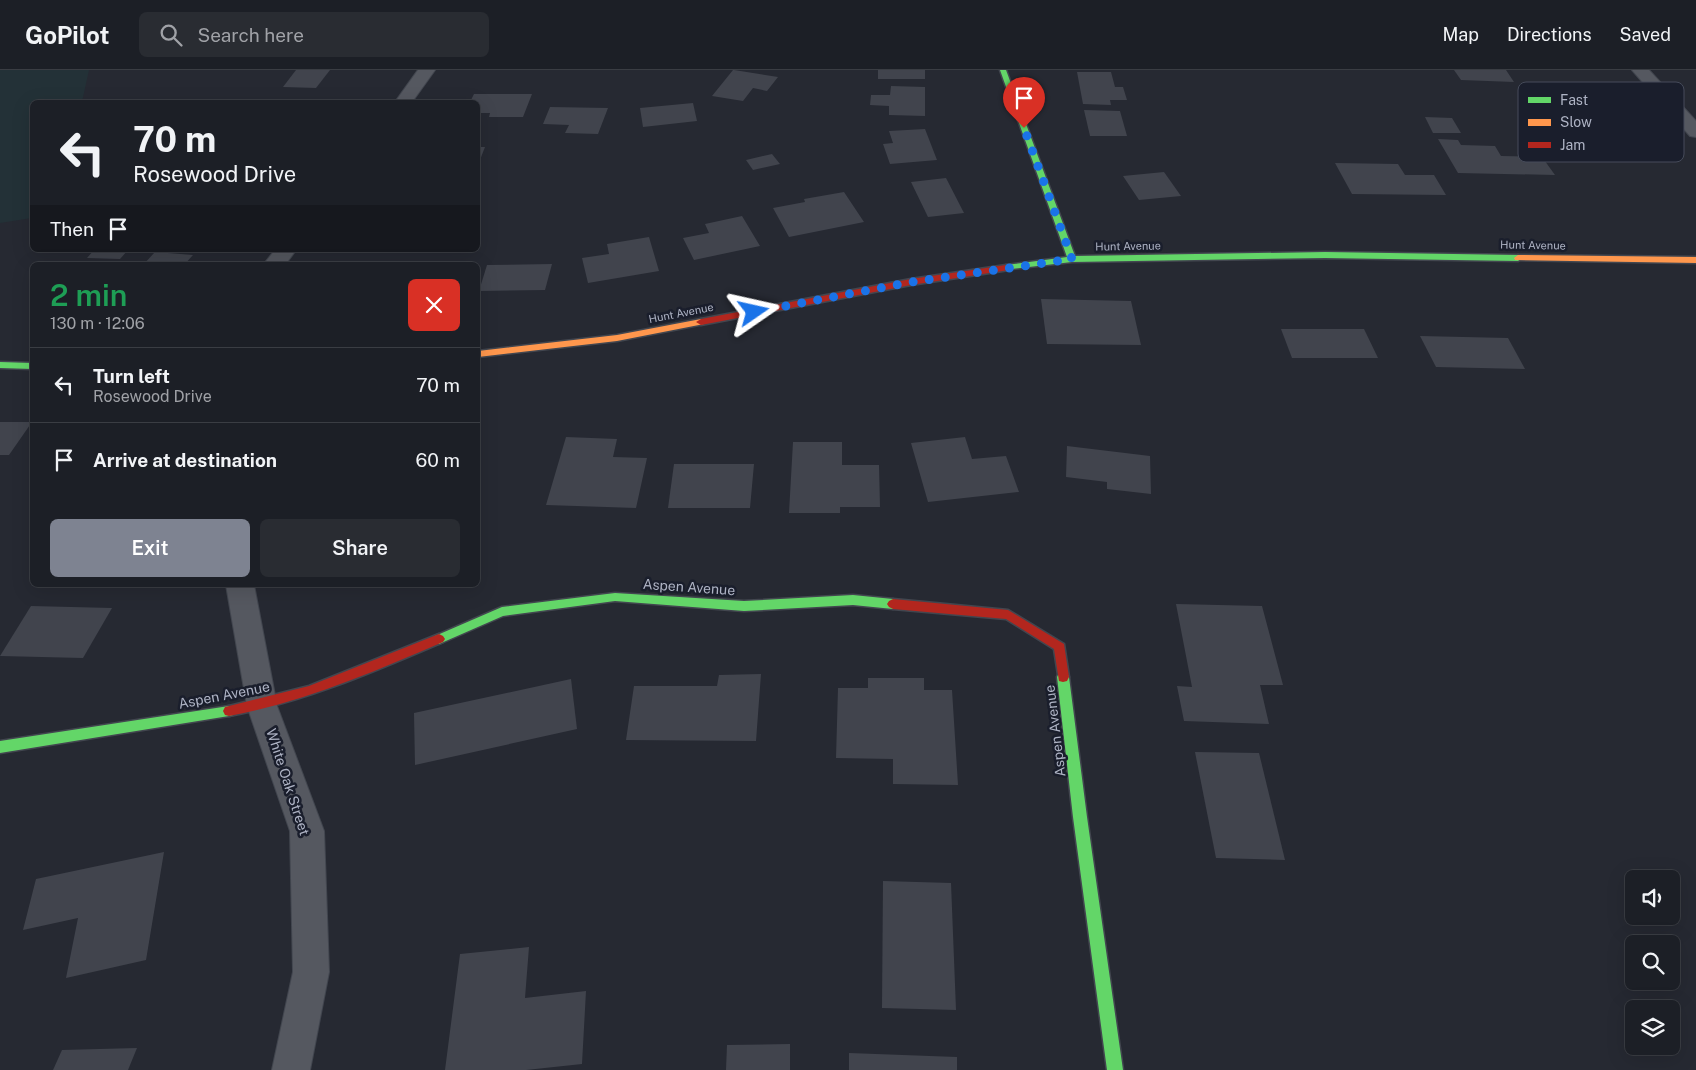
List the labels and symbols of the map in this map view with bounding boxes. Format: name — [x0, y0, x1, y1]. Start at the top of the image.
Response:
pin — [1003, 77, 1045, 128]
legend — [1518, 82, 1684, 162]
text: Fast — [1560, 92, 1588, 108]
text: Slow — [1560, 114, 1592, 130]
text: Jam — [1560, 137, 1585, 153]
street label: Hunt Avenue — [1500, 238, 1566, 252]
street label: Hunt Avenue — [1095, 239, 1161, 253]
position arrow — [727, 285, 779, 337]
street label: Hunt Avenue — [648, 301, 714, 325]
street label: Aspen Avenue — [642, 576, 736, 598]
street label: Aspen Avenue — [177, 678, 271, 712]
street label: Aspen Avenue — [1041, 684, 1069, 778]
street label: White Oak Street — [263, 727, 313, 837]

